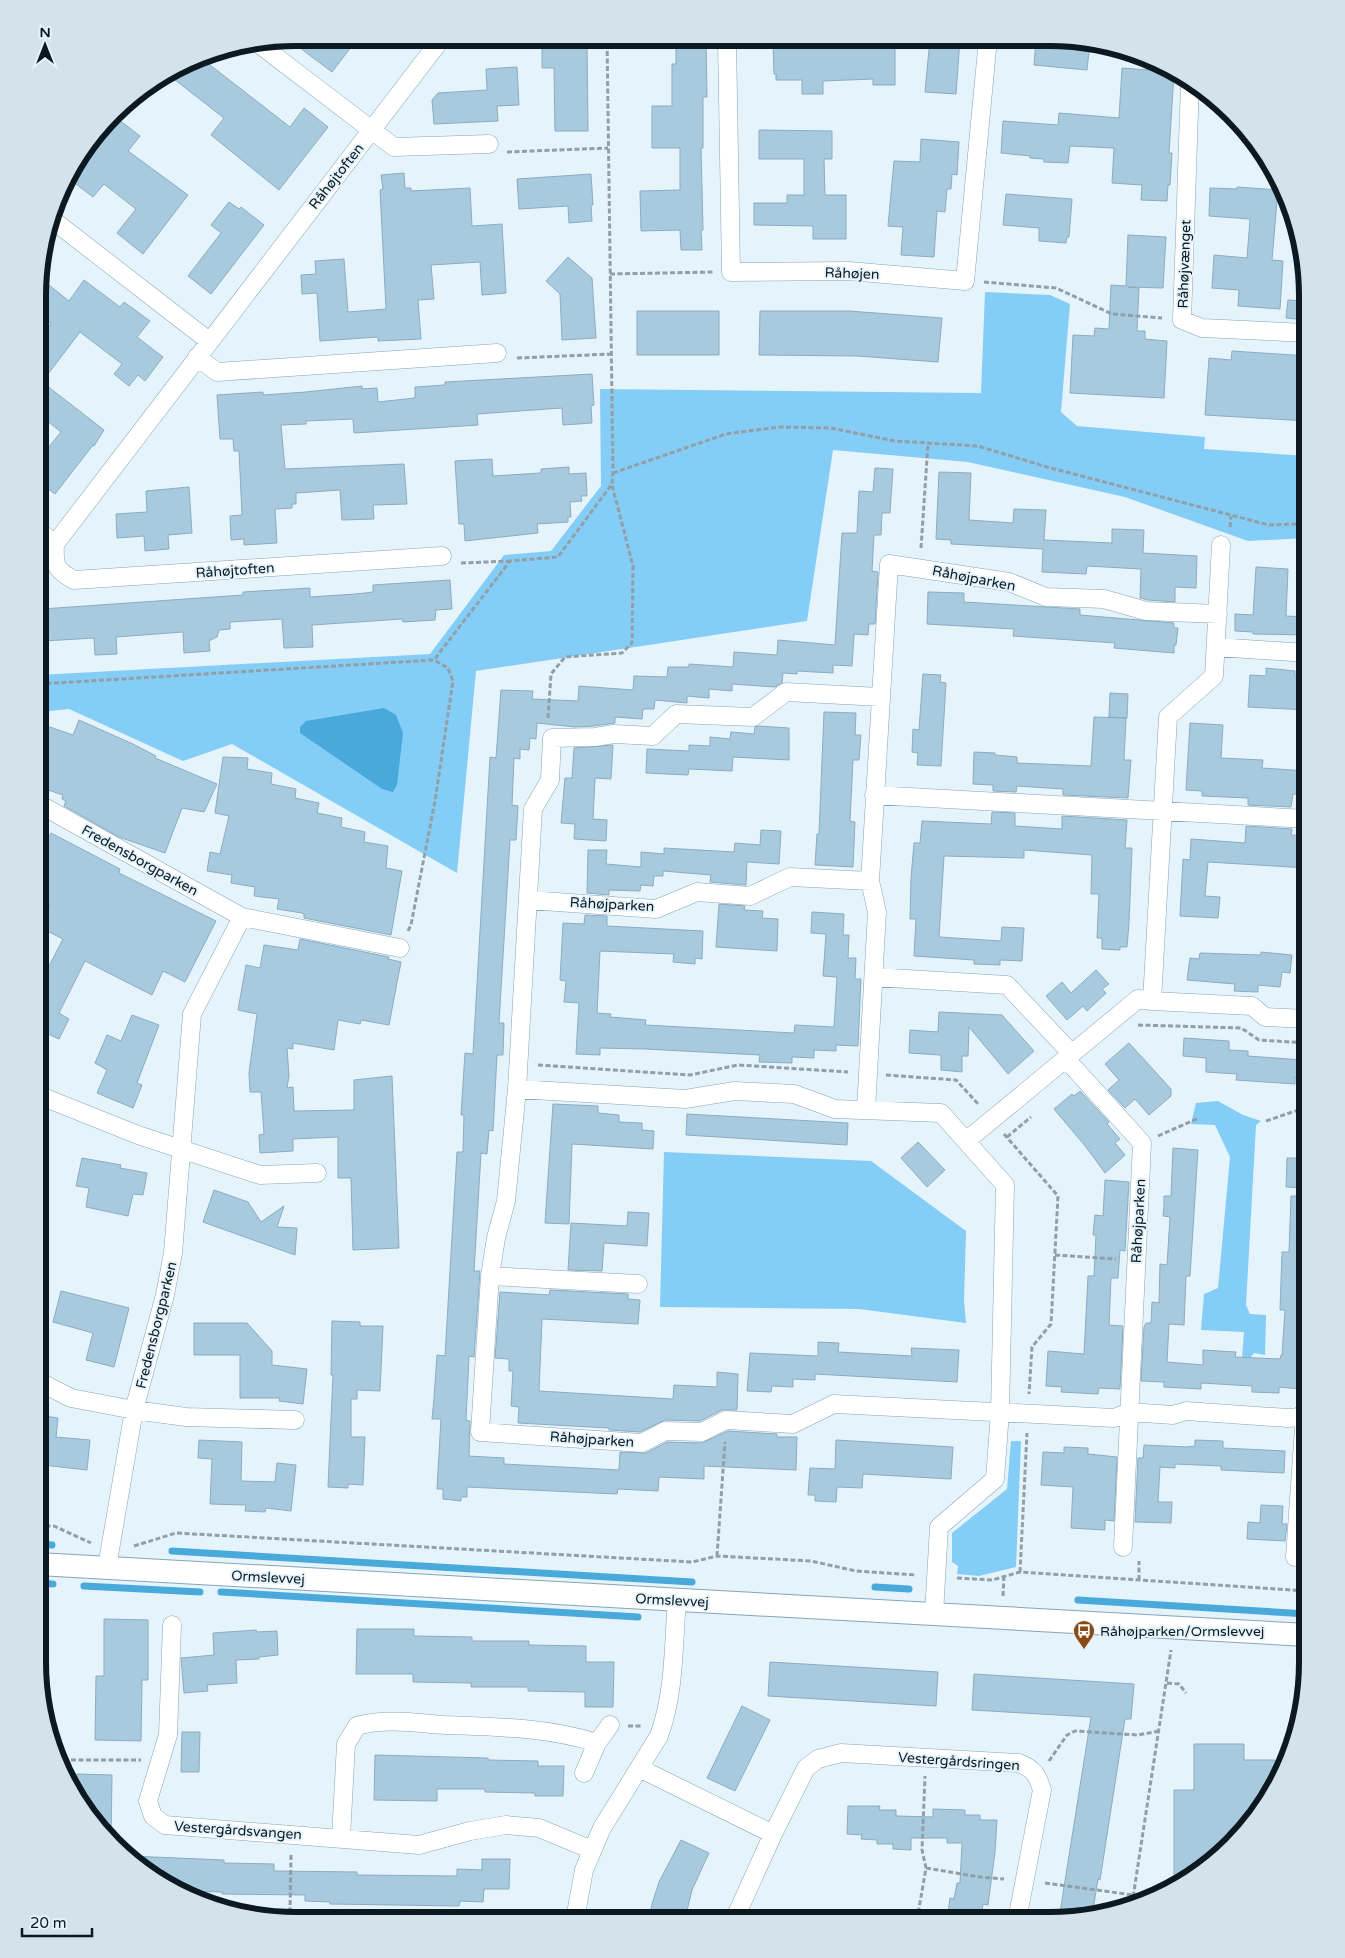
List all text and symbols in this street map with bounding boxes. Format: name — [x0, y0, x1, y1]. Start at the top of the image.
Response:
north arrow — [20, 20, 70, 70]
text: N — [39, 24, 51, 41]
street label: Råhøjtoften — [305, 140, 367, 213]
street label: Råhøjvænget — [1174, 219, 1195, 309]
street label: Råhøjen — [824, 264, 880, 283]
street label: Råhøjtoften — [195, 559, 275, 582]
street label: Råhøjparken — [931, 562, 1017, 595]
street label: Fredensborgparken — [79, 821, 201, 900]
street label: Råhøjparken — [569, 894, 655, 915]
street label: Råhøjparken — [1128, 1178, 1149, 1264]
street label: Fredensborgparken — [132, 1260, 181, 1391]
street label: Råhøjparken — [549, 1428, 635, 1451]
street label: Ormslevvej — [231, 1567, 305, 1588]
street label: Ormslevvej — [635, 1590, 709, 1611]
bus stop icon: Råhøjparken/Ormslevvej — [1072, 1619, 1096, 1650]
place label: Råhøjparken/Ormslevvej — [1100, 1623, 1264, 1640]
street label: Vestergårdsringen — [898, 1749, 1020, 1774]
street label: Vestergårdsvangen — [173, 1818, 303, 1843]
scale bar — [22, 1906, 92, 1938]
text: 20 m — [30, 1914, 67, 1932]

